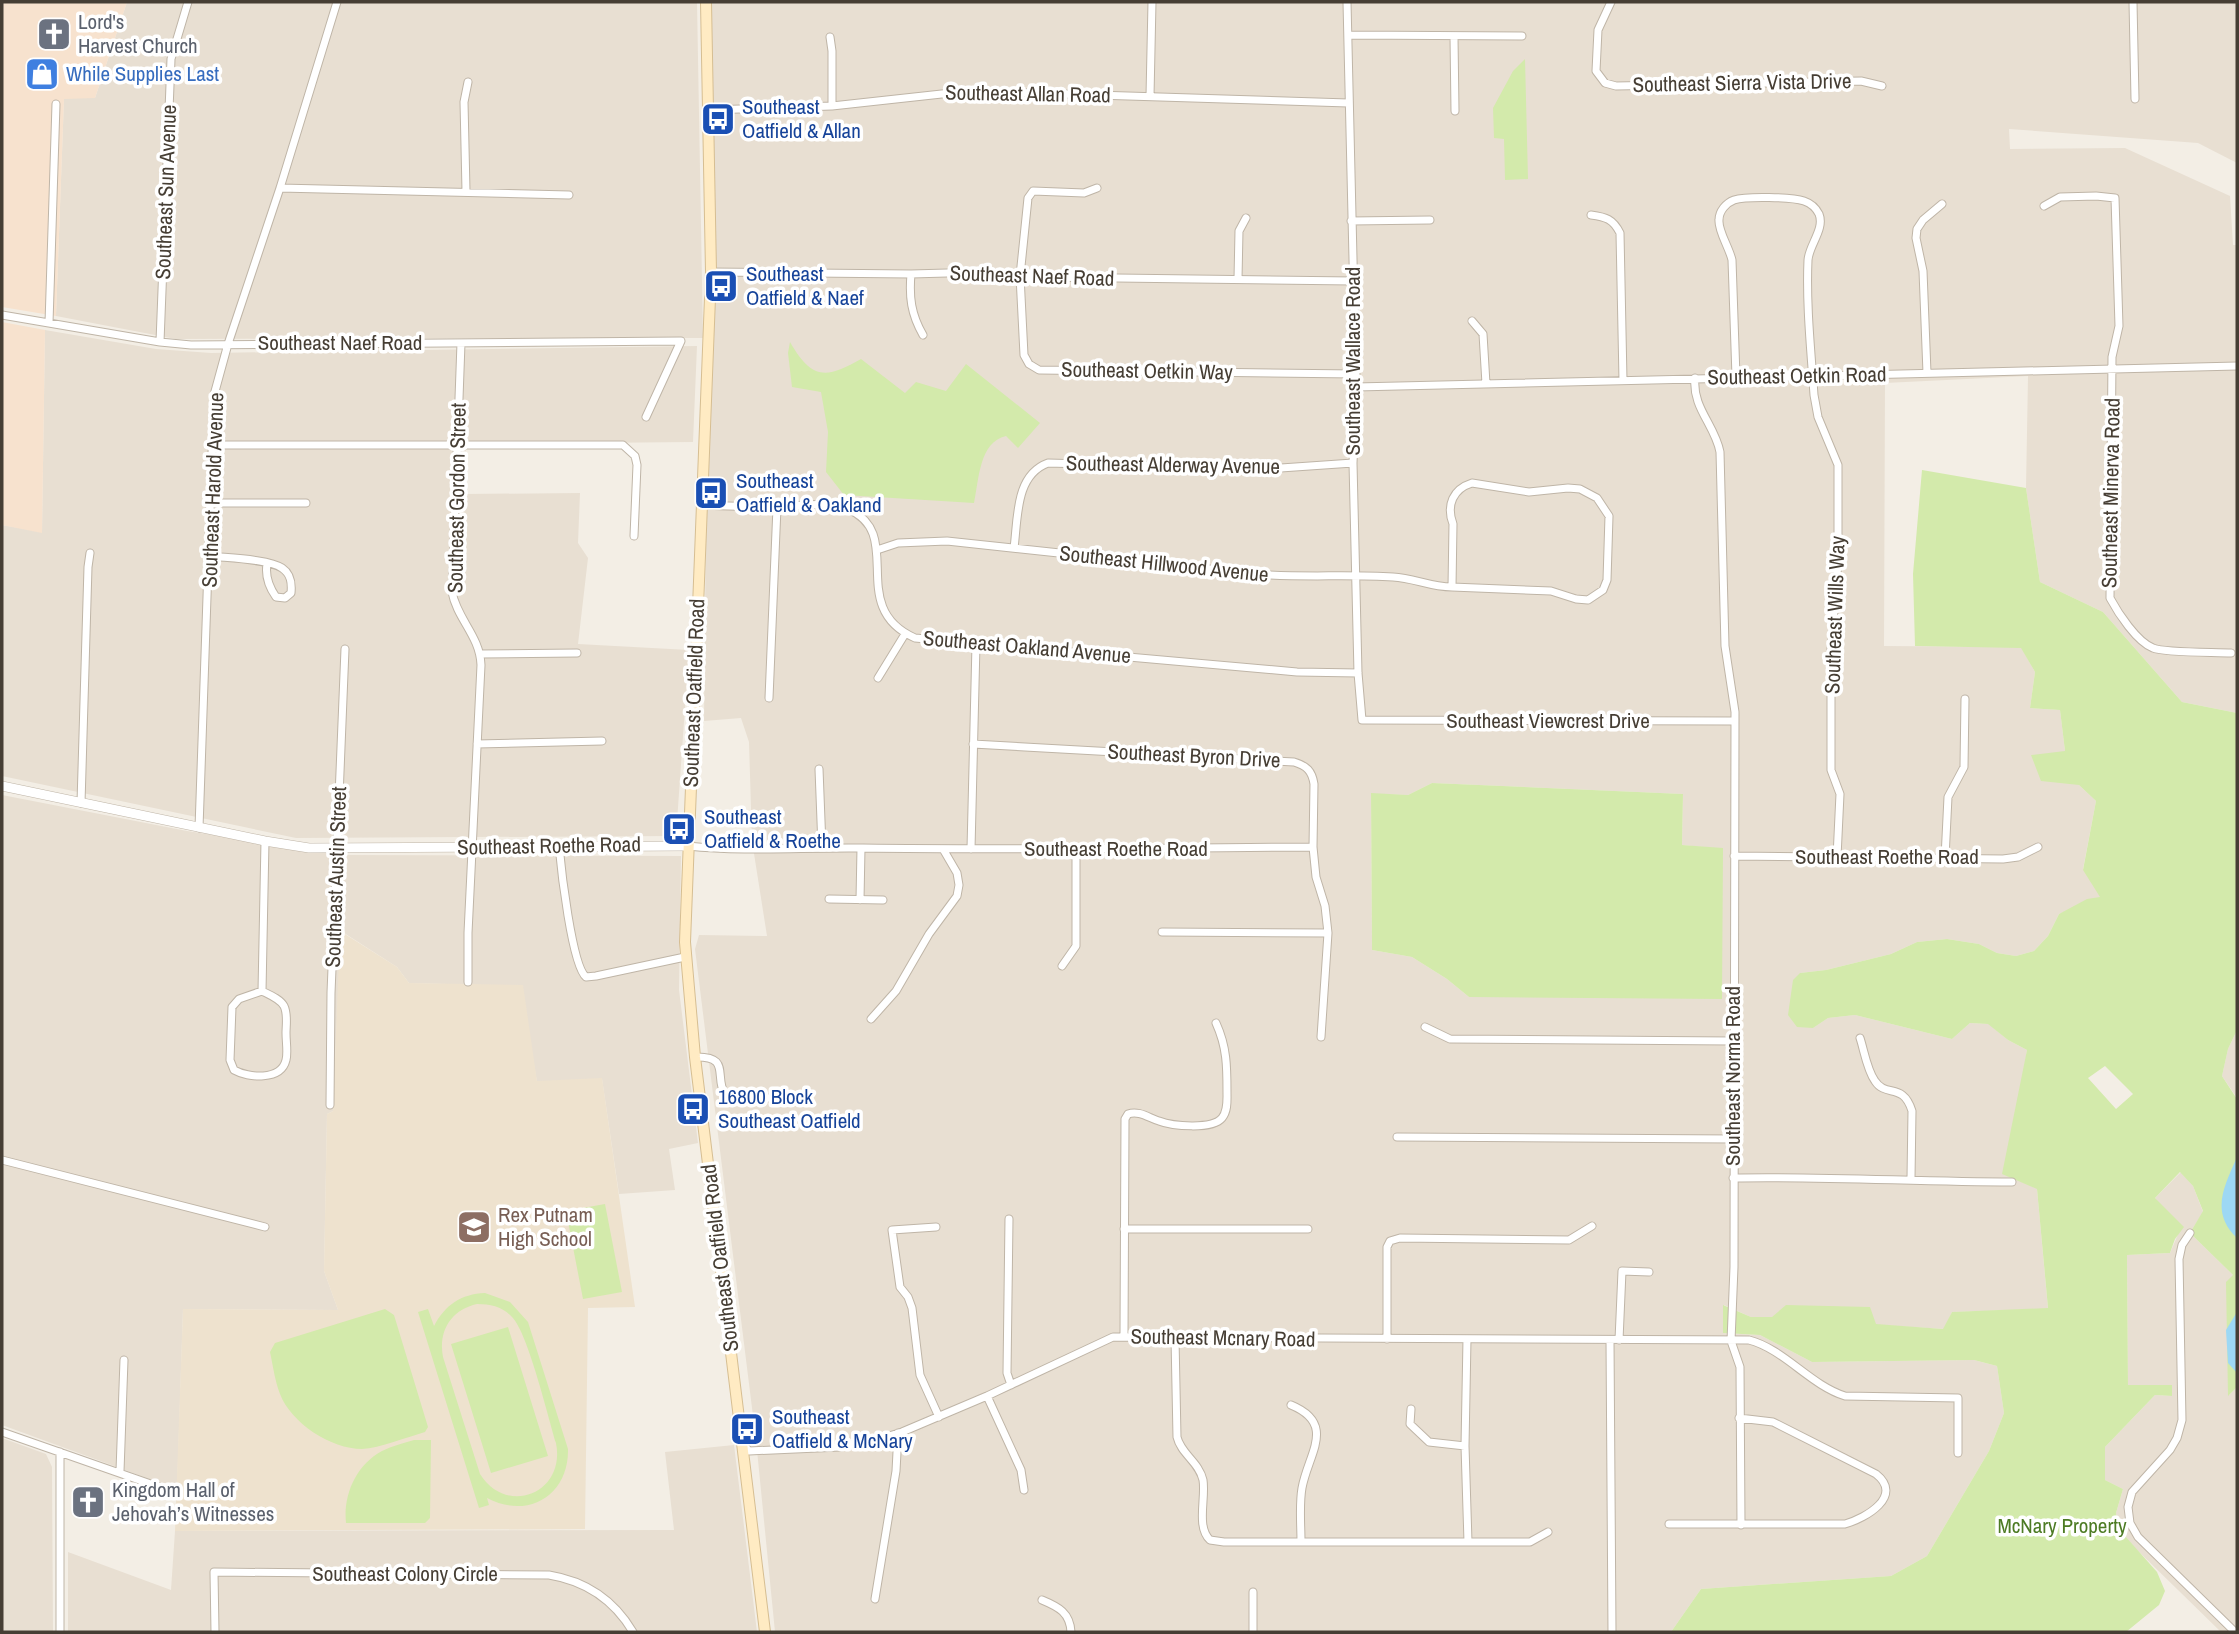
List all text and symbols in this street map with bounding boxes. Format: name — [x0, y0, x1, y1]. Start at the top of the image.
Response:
place label: Lord's Harvest Church — [78, 7, 198, 60]
church icon: Lord's Harvest Church — [35, 15, 73, 53]
shop icon: While Supplies Last — [23, 55, 61, 93]
place label: While Supplies Last — [66, 59, 219, 88]
street label: Southeast Sierra Vista Drive — [1632, 66, 1852, 99]
street label: Southeast Allan Road — [945, 78, 1111, 109]
place label: Southeast Oatfield & Allan — [742, 92, 861, 145]
bus stop icon: Southeast Oatfield & Allan — [699, 100, 737, 138]
street label: Southeast Sun Avenue — [148, 104, 183, 280]
street label: Southeast Naef Road — [949, 258, 1115, 293]
place label: Southeast Oatfield & Naef — [746, 259, 864, 312]
bus stop icon: Southeast Oatfield & Naef — [702, 267, 740, 305]
street label: Southeast Wallace Road — [1338, 267, 1367, 455]
street label: Southeast Naef Road — [258, 328, 422, 357]
street label: Southeast Oetkin Way — [1061, 355, 1233, 387]
street label: Southeast Oetkin Road — [1707, 359, 1887, 392]
street label: Southeast Harold Avenue — [195, 392, 230, 588]
street label: Southeast Minerva Road — [2094, 398, 2127, 588]
street label: Southeast Gordon Street — [440, 402, 473, 593]
street label: Southeast Alderway Avenue — [1066, 448, 1280, 481]
place label: Southeast Oatfield & Oakland — [736, 466, 882, 519]
bus stop icon: Southeast Oatfield & Oakland — [692, 474, 730, 512]
street label: Southeast Wills Way — [1817, 535, 1852, 695]
street label: Southeast Hillwood Avenue — [1058, 538, 1270, 589]
street label: Southeast Oatfield Road — [676, 598, 711, 788]
street label: Southeast Oakland Avenue — [922, 623, 1132, 670]
street label: Southeast Viewcrest Drive — [1446, 706, 1650, 735]
street label: Southeast Byron Drive — [1107, 736, 1281, 775]
street label: Southeast Austin Street — [318, 786, 353, 968]
place label: Southeast Oatfield & Roethe — [704, 802, 841, 855]
bus stop icon: Southeast Oatfield & Roethe — [660, 810, 698, 848]
street label: Southeast Roethe Road — [457, 829, 641, 862]
street label: Southeast Roethe Road — [1024, 834, 1208, 863]
street label: Southeast Roethe Road — [1795, 842, 1979, 871]
street label: Southeast Norma Road — [1718, 986, 1747, 1166]
place label: 16800 Block Southeast Oatfield — [718, 1082, 861, 1135]
bus stop icon: 16800 Block Southeast Oatfield — [674, 1090, 712, 1128]
street label: Southeast Oatfield Road — [694, 1163, 745, 1353]
place label: Rex Putnam High School — [498, 1200, 593, 1253]
school or university icon: Rex Putnam High School — [455, 1208, 493, 1246]
street label: Southeast Mcnary Road — [1130, 1321, 1316, 1354]
place label: Southeast Oatfield & McNary — [772, 1402, 913, 1455]
bus stop icon: Southeast Oatfield & McNary — [728, 1410, 766, 1448]
place label: Kingdom Hall of Jehovah’s Witnesses — [112, 1475, 274, 1528]
church icon: Kingdom Hall of Jehovah’s Witnesses — [69, 1483, 107, 1521]
park label: McNary Property — [1997, 1511, 2127, 1540]
street label: Southeast Colony Circle — [312, 1559, 498, 1588]

